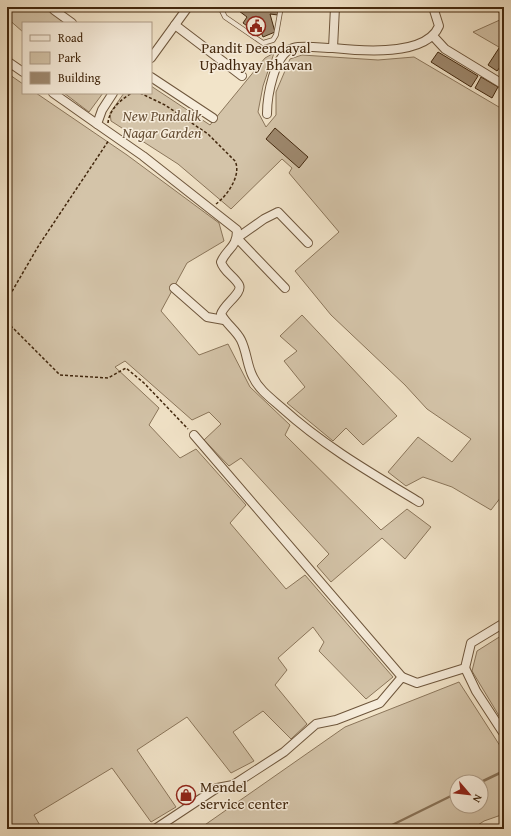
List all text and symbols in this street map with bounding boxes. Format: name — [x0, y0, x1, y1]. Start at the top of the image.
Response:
public building icon: Pandit Deendayal Upadhyay Bhavan — [245, 15, 267, 37]
legend — [22, 22, 152, 94]
text: Road — [58, 29, 84, 46]
place label: Pandit Deendayal Upadhyay Bhavan — [199, 37, 313, 75]
text: Park — [58, 49, 82, 66]
text: Building — [58, 69, 101, 86]
park label: New Pundalik Nagar Garden — [122, 105, 202, 143]
north arrow — [449, 774, 489, 814]
place label: Mendel service center — [200, 776, 288, 814]
shop icon: Mendel service center — [175, 784, 197, 806]
text: N — [469, 792, 487, 806]

